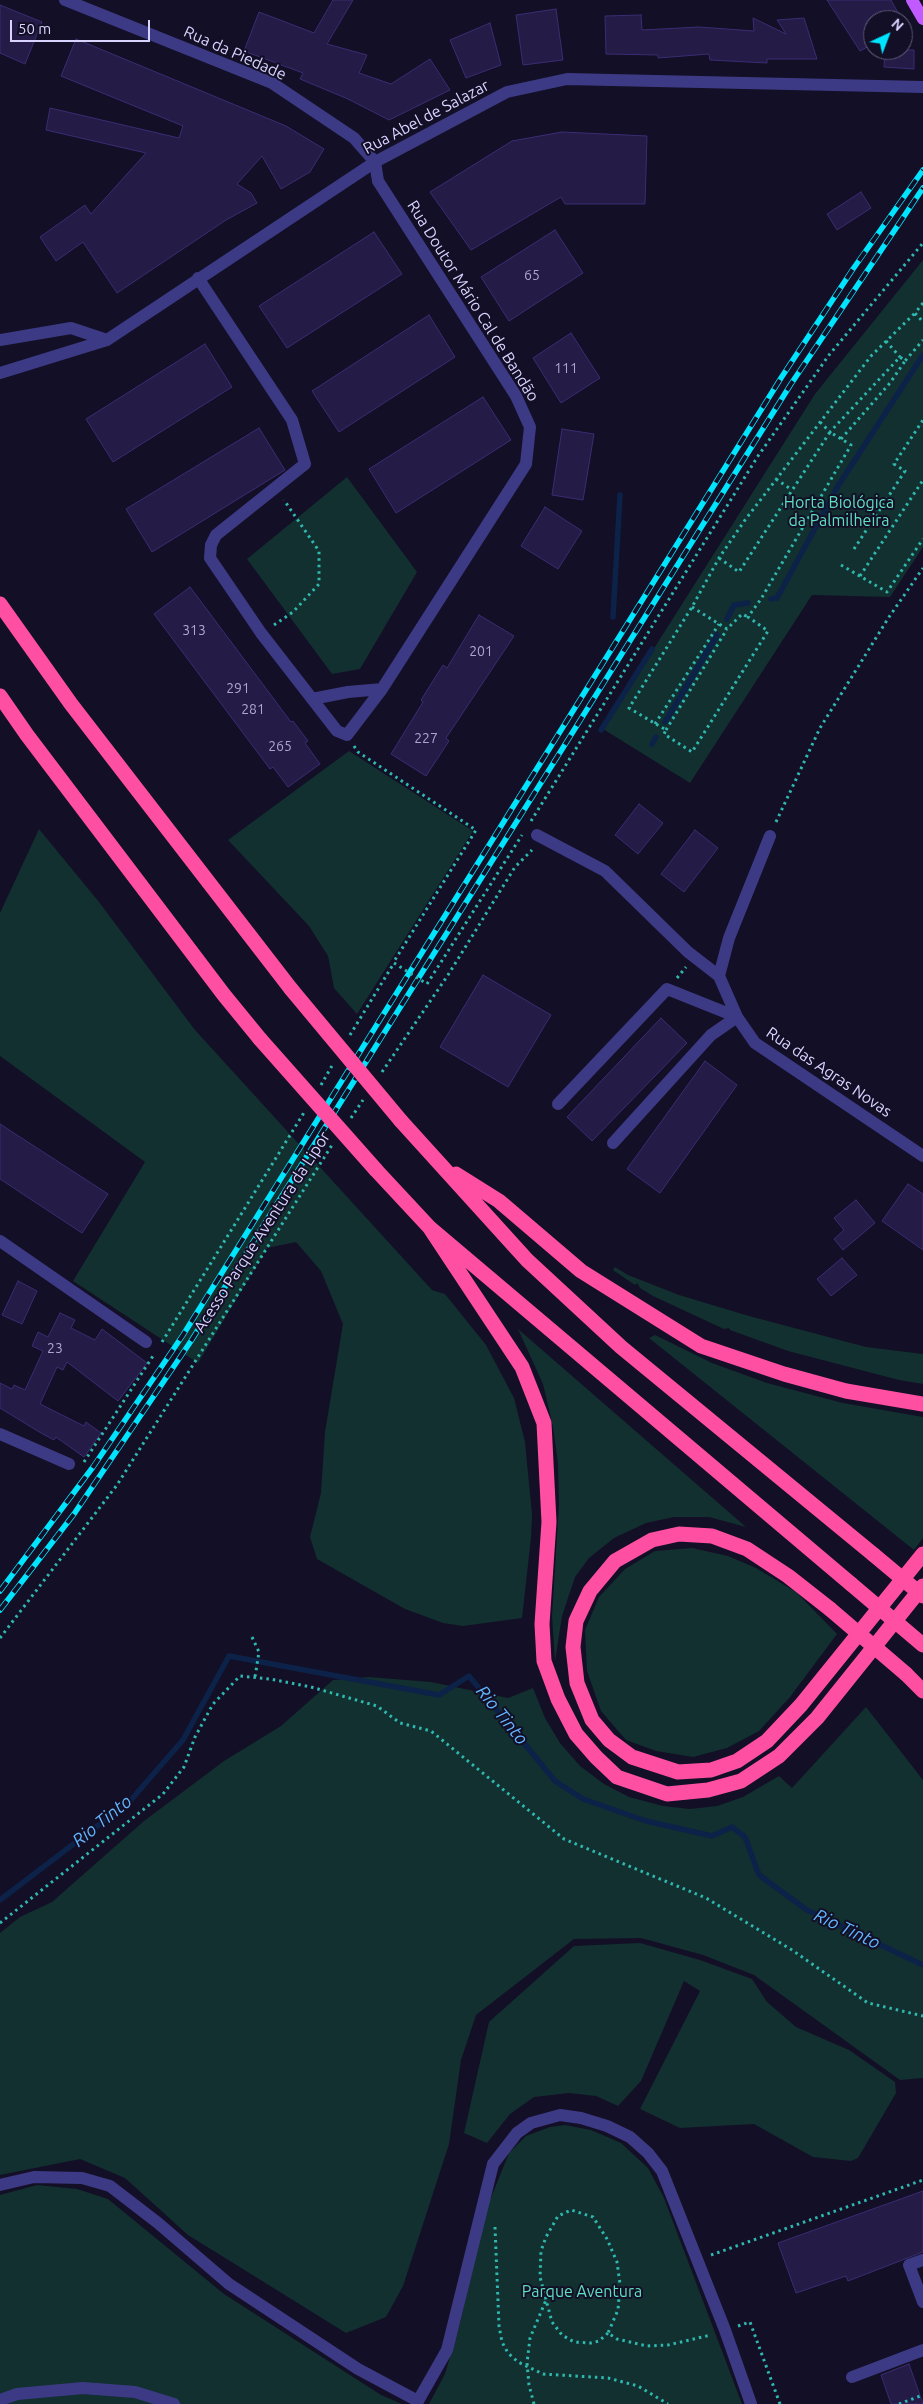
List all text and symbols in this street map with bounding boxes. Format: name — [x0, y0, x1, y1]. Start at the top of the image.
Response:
scale bar — [12, 10, 152, 42]
north arrow — [863, 10, 913, 60]
text: N — [888, 15, 907, 34]
text: 50 m — [18, 20, 51, 37]
street label: Rua da Piedade — [181, 22, 289, 84]
street label: Rua Abel de Salazar — [360, 76, 492, 158]
street label: Rua Doutor Mário Cal de Bandão — [403, 197, 543, 405]
house number: 65 — [524, 267, 540, 283]
house number: 111 — [554, 360, 578, 376]
park label: Horta Biológica da Palmilheira — [784, 493, 894, 531]
house number: 313 — [182, 622, 206, 638]
house number: 201 — [469, 643, 493, 659]
house number: 291 — [226, 680, 250, 696]
house number: 281 — [241, 701, 265, 717]
house number: 227 — [414, 730, 438, 746]
house number: 265 — [268, 738, 292, 754]
street label: Rua das Agras Novas — [763, 1023, 895, 1121]
street label: Acesso Parque Aventura da Lipor — [190, 1128, 334, 1336]
house number: 23 — [47, 1340, 63, 1356]
water label: Rio Tinto — [472, 1681, 532, 1749]
water label: Rio Tinto — [68, 1791, 136, 1851]
water label: Rio Tinto — [811, 1904, 883, 1954]
park label: Parque Aventura — [522, 2282, 642, 2302]

